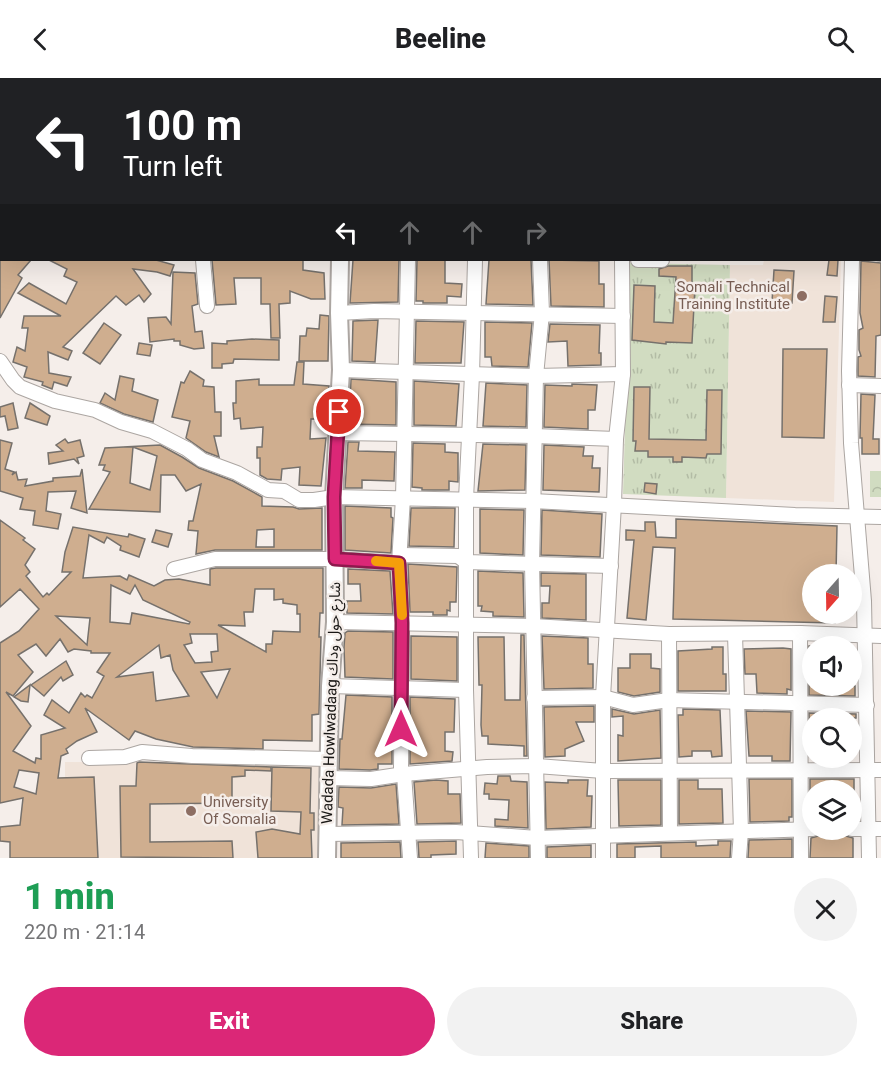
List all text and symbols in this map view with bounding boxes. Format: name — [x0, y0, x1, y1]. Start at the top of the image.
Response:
icon: back — [24, 23, 57, 56]
text: Beeline — [395, 23, 486, 55]
icon: search — [824, 23, 857, 56]
text: 100 m — [123, 101, 242, 150]
icon: left — [24, 102, 102, 180]
text: Turn left — [123, 151, 223, 183]
icon: left — [330, 216, 363, 249]
icon: ahead — [393, 216, 426, 249]
icon: ahead — [456, 216, 489, 249]
icon: right — [519, 216, 552, 249]
place label: Somali Technical Training Institute — [677, 278, 790, 313]
marker: Somali Technical Training Institute — [795, 289, 809, 303]
pin — [313, 386, 364, 437]
icon: arrive — [322, 395, 355, 428]
north arrow — [802, 564, 862, 624]
map controls — [802, 564, 862, 840]
street label: Wadada Howlwadaag شارع حول وداك — [318, 581, 347, 825]
button: sound — [802, 636, 862, 696]
position arrow — [369, 697, 433, 761]
button: search — [802, 708, 862, 768]
button: layers — [802, 780, 862, 840]
place label: University Of Somalia — [203, 793, 276, 828]
marker: University Of Somalia — [184, 804, 198, 818]
text: 1 min — [24, 876, 115, 918]
button: close — [794, 878, 857, 941]
text: 220 m · 21:14 — [24, 920, 145, 944]
button: Exit — [24, 987, 435, 1056]
button: Share — [447, 987, 857, 1056]

